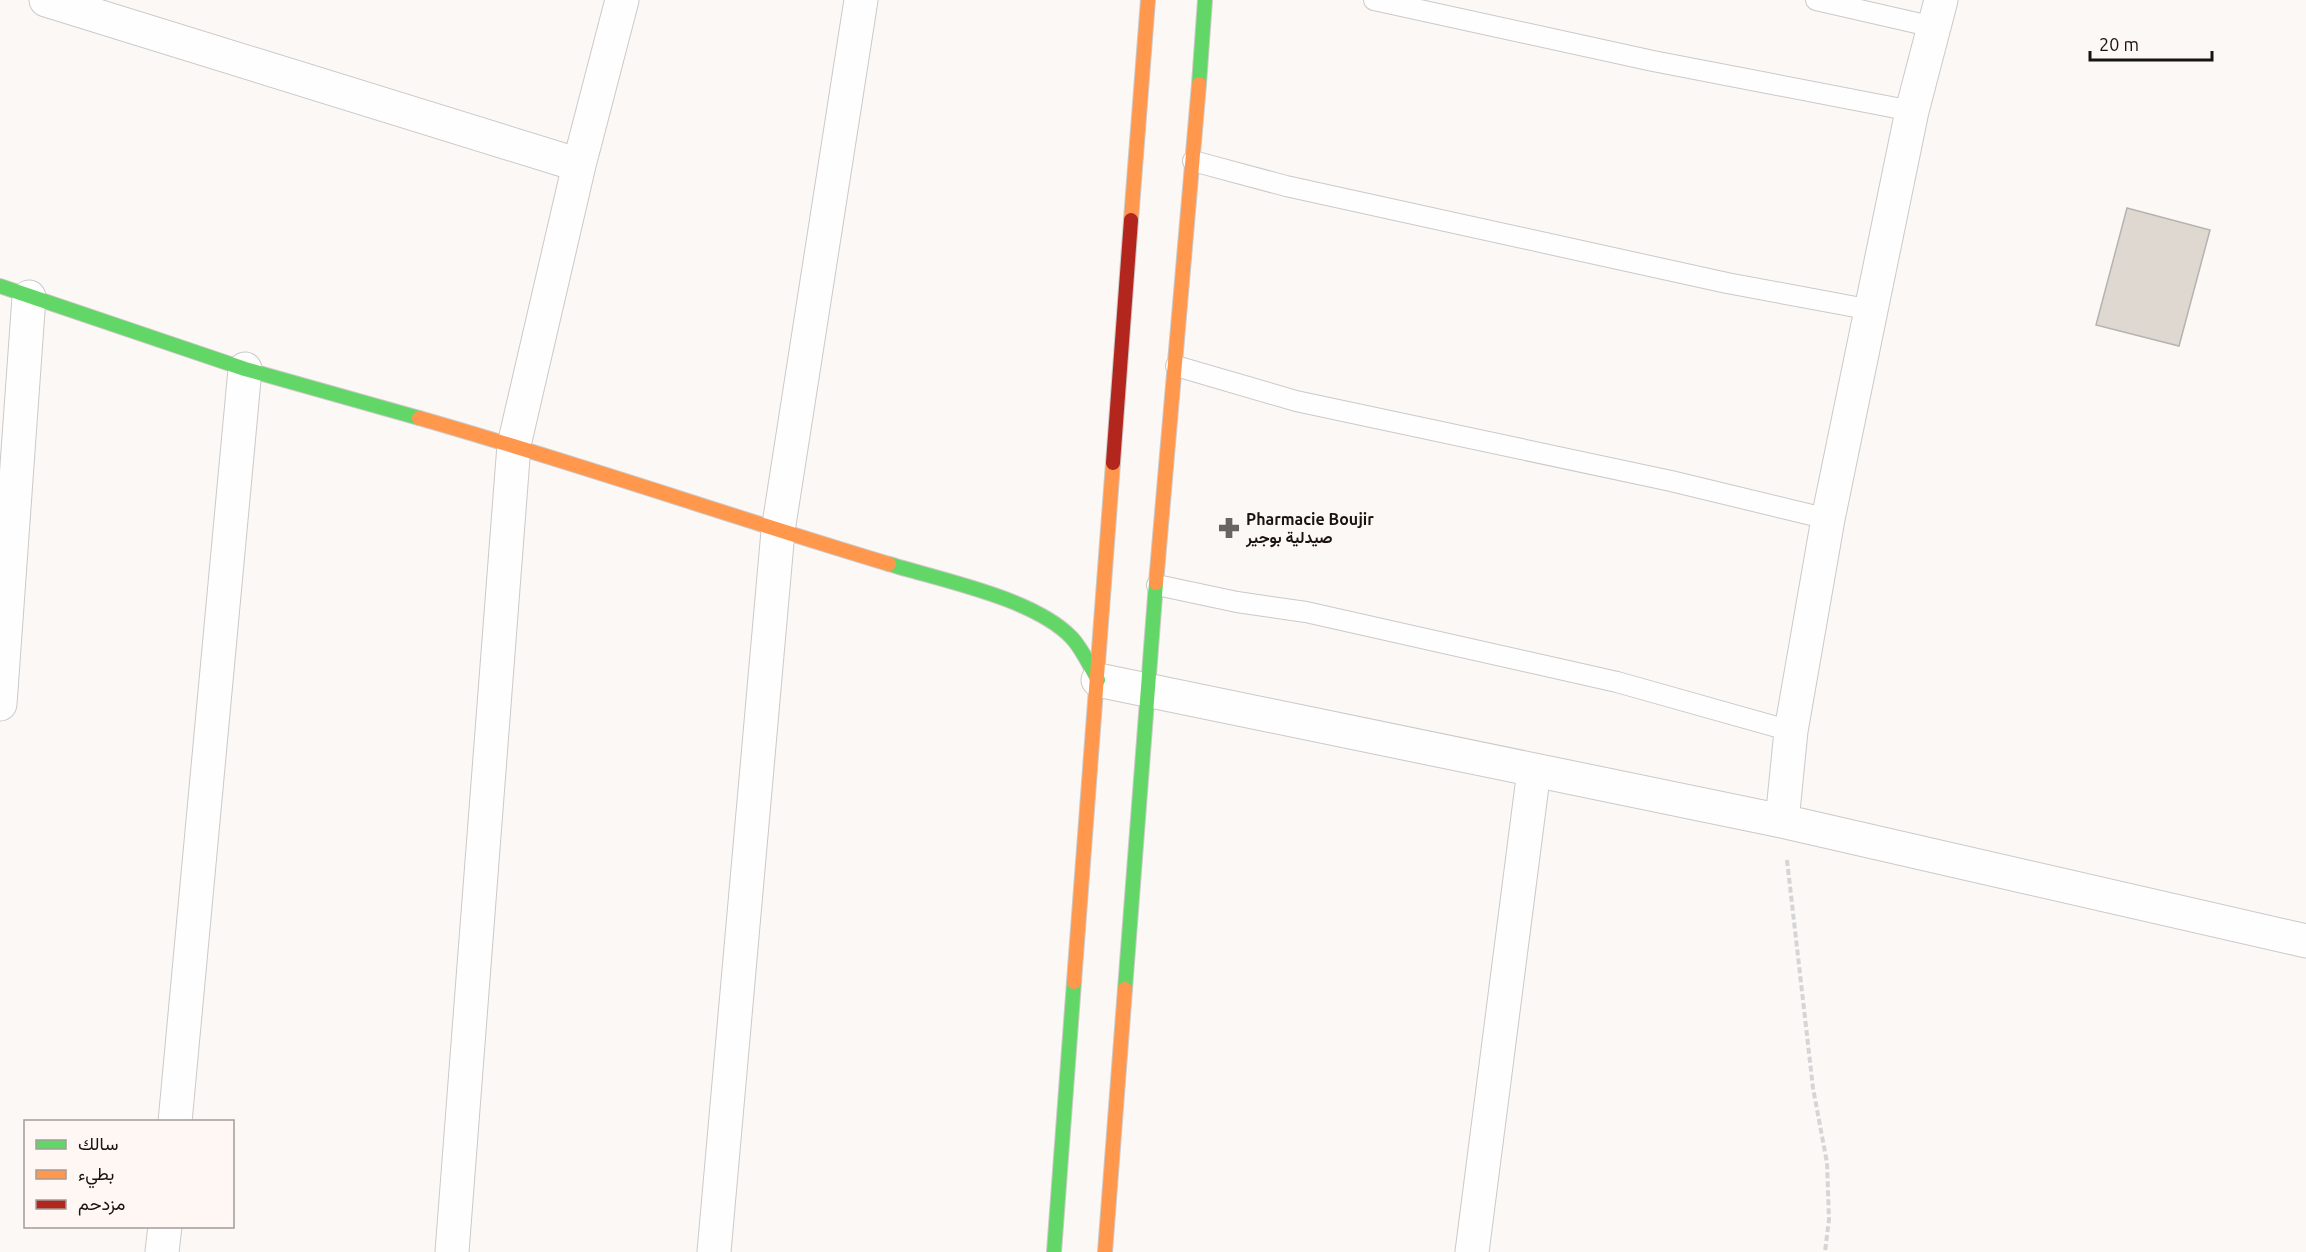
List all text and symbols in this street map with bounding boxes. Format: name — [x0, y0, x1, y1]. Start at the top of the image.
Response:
scale bar — [2090, 24, 2212, 62]
text: 20 m — [2099, 34, 2139, 54]
place label: Pharmacie Boujir صيدلية بوجير — [1245, 510, 1374, 548]
pharmacy icon: Pharmacie Boujir صيدلية بوجير — [1217, 516, 1241, 540]
legend — [24, 1120, 234, 1228]
text: سالك — [78, 1133, 118, 1153]
text: بطيء — [78, 1163, 114, 1189]
text: مزدحم — [78, 1193, 125, 1216]

